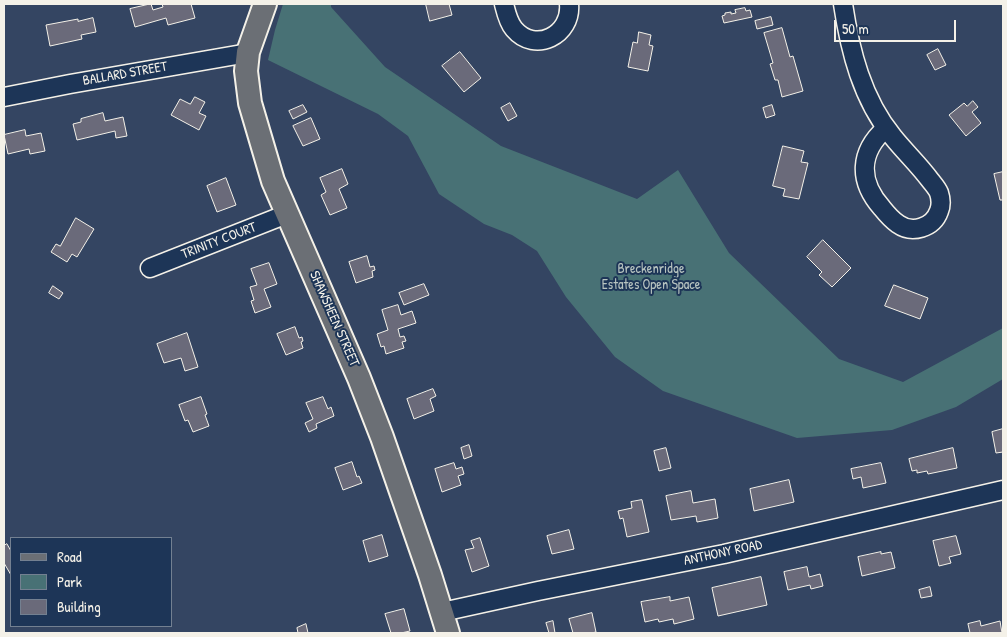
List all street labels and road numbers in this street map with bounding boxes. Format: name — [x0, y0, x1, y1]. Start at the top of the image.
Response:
street label: BALLARD STREET — [81, 58, 169, 90]
street label: TRINITY COURT — [179, 219, 259, 263]
street label: SHAWSHEEN STREET — [305, 269, 363, 369]
street label: ANTHONY ROAD — [682, 537, 764, 569]

